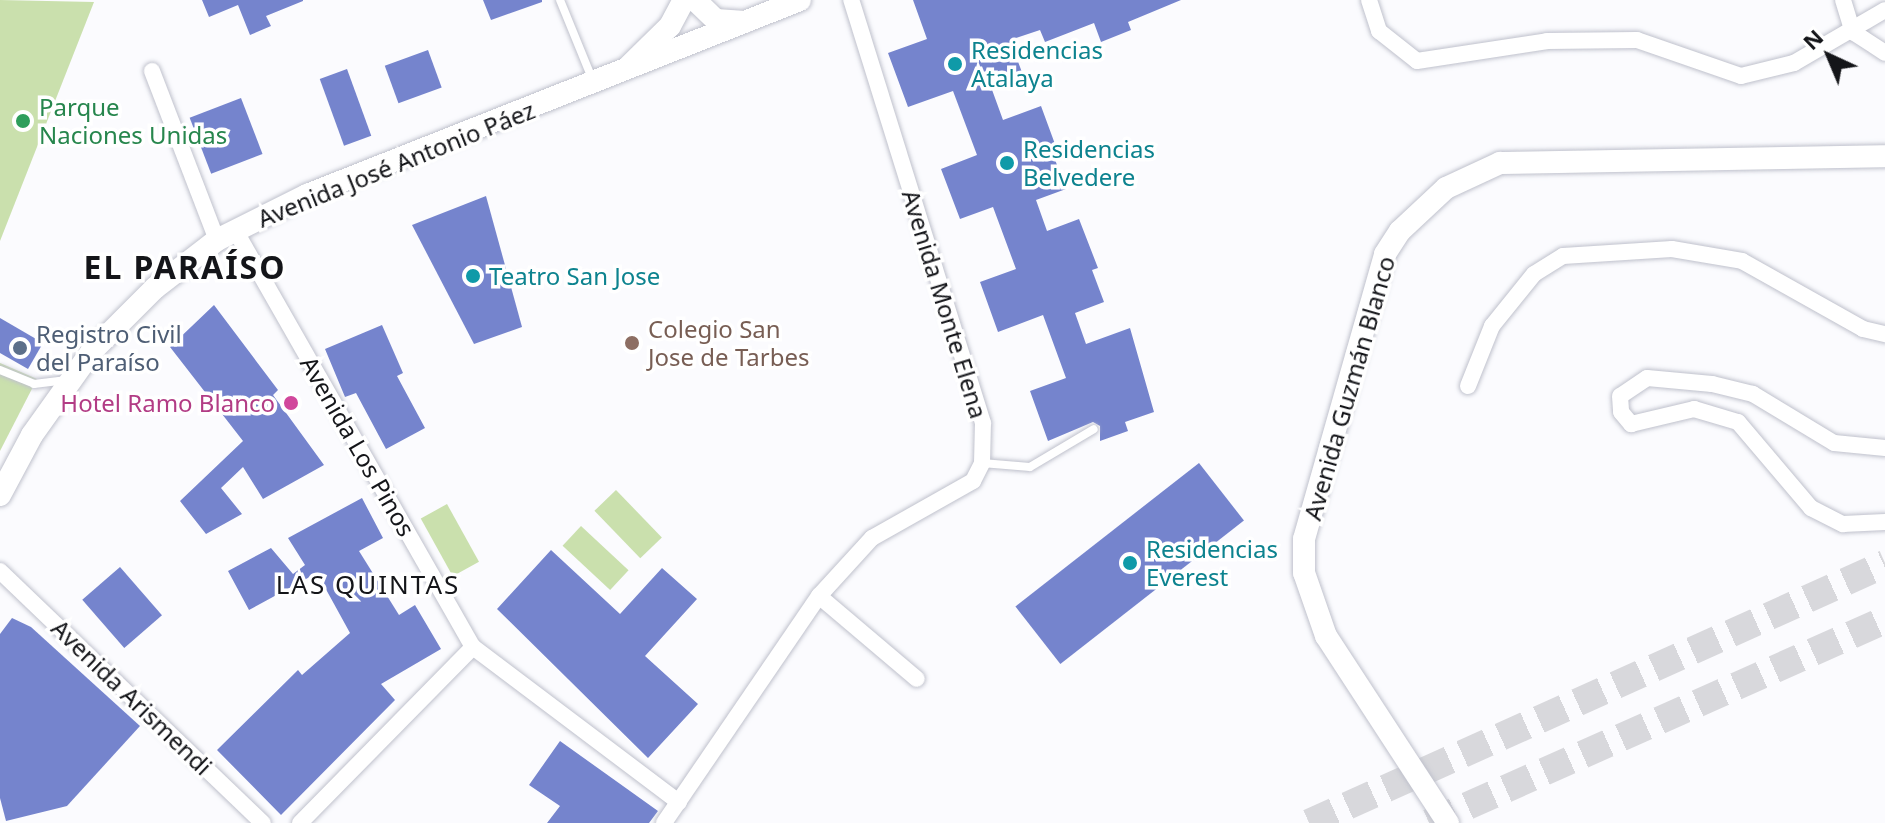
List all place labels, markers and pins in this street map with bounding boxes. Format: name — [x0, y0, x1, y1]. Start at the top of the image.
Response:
place label: Residencias Atalaya — [971, 36, 1103, 92]
marker: Residencias Atalaya — [946, 55, 964, 73]
place label: Parque Naciones Unidas — [39, 93, 227, 149]
marker: Parque Naciones Unidas — [14, 112, 32, 130]
place label: Residencias Belvedere — [1023, 135, 1155, 191]
marker: Residencias Belvedere — [998, 154, 1016, 172]
place label: Teatro San Jose — [489, 262, 660, 290]
marker: Teatro San Jose — [464, 267, 482, 285]
place label: Colegio San Jose de Tarbes — [648, 315, 809, 371]
place label: Registro Civil del Paraíso — [36, 320, 182, 376]
marker: Colegio San Jose de Tarbes — [623, 334, 641, 352]
marker: Registro Civil del Paraíso — [11, 339, 29, 357]
place label: Hotel Ramo Blanco — [60, 389, 275, 417]
marker: Hotel Ramo Blanco — [282, 394, 300, 412]
place label: Residencias Everest — [1146, 535, 1278, 591]
marker: Residencias Everest — [1121, 554, 1139, 572]

